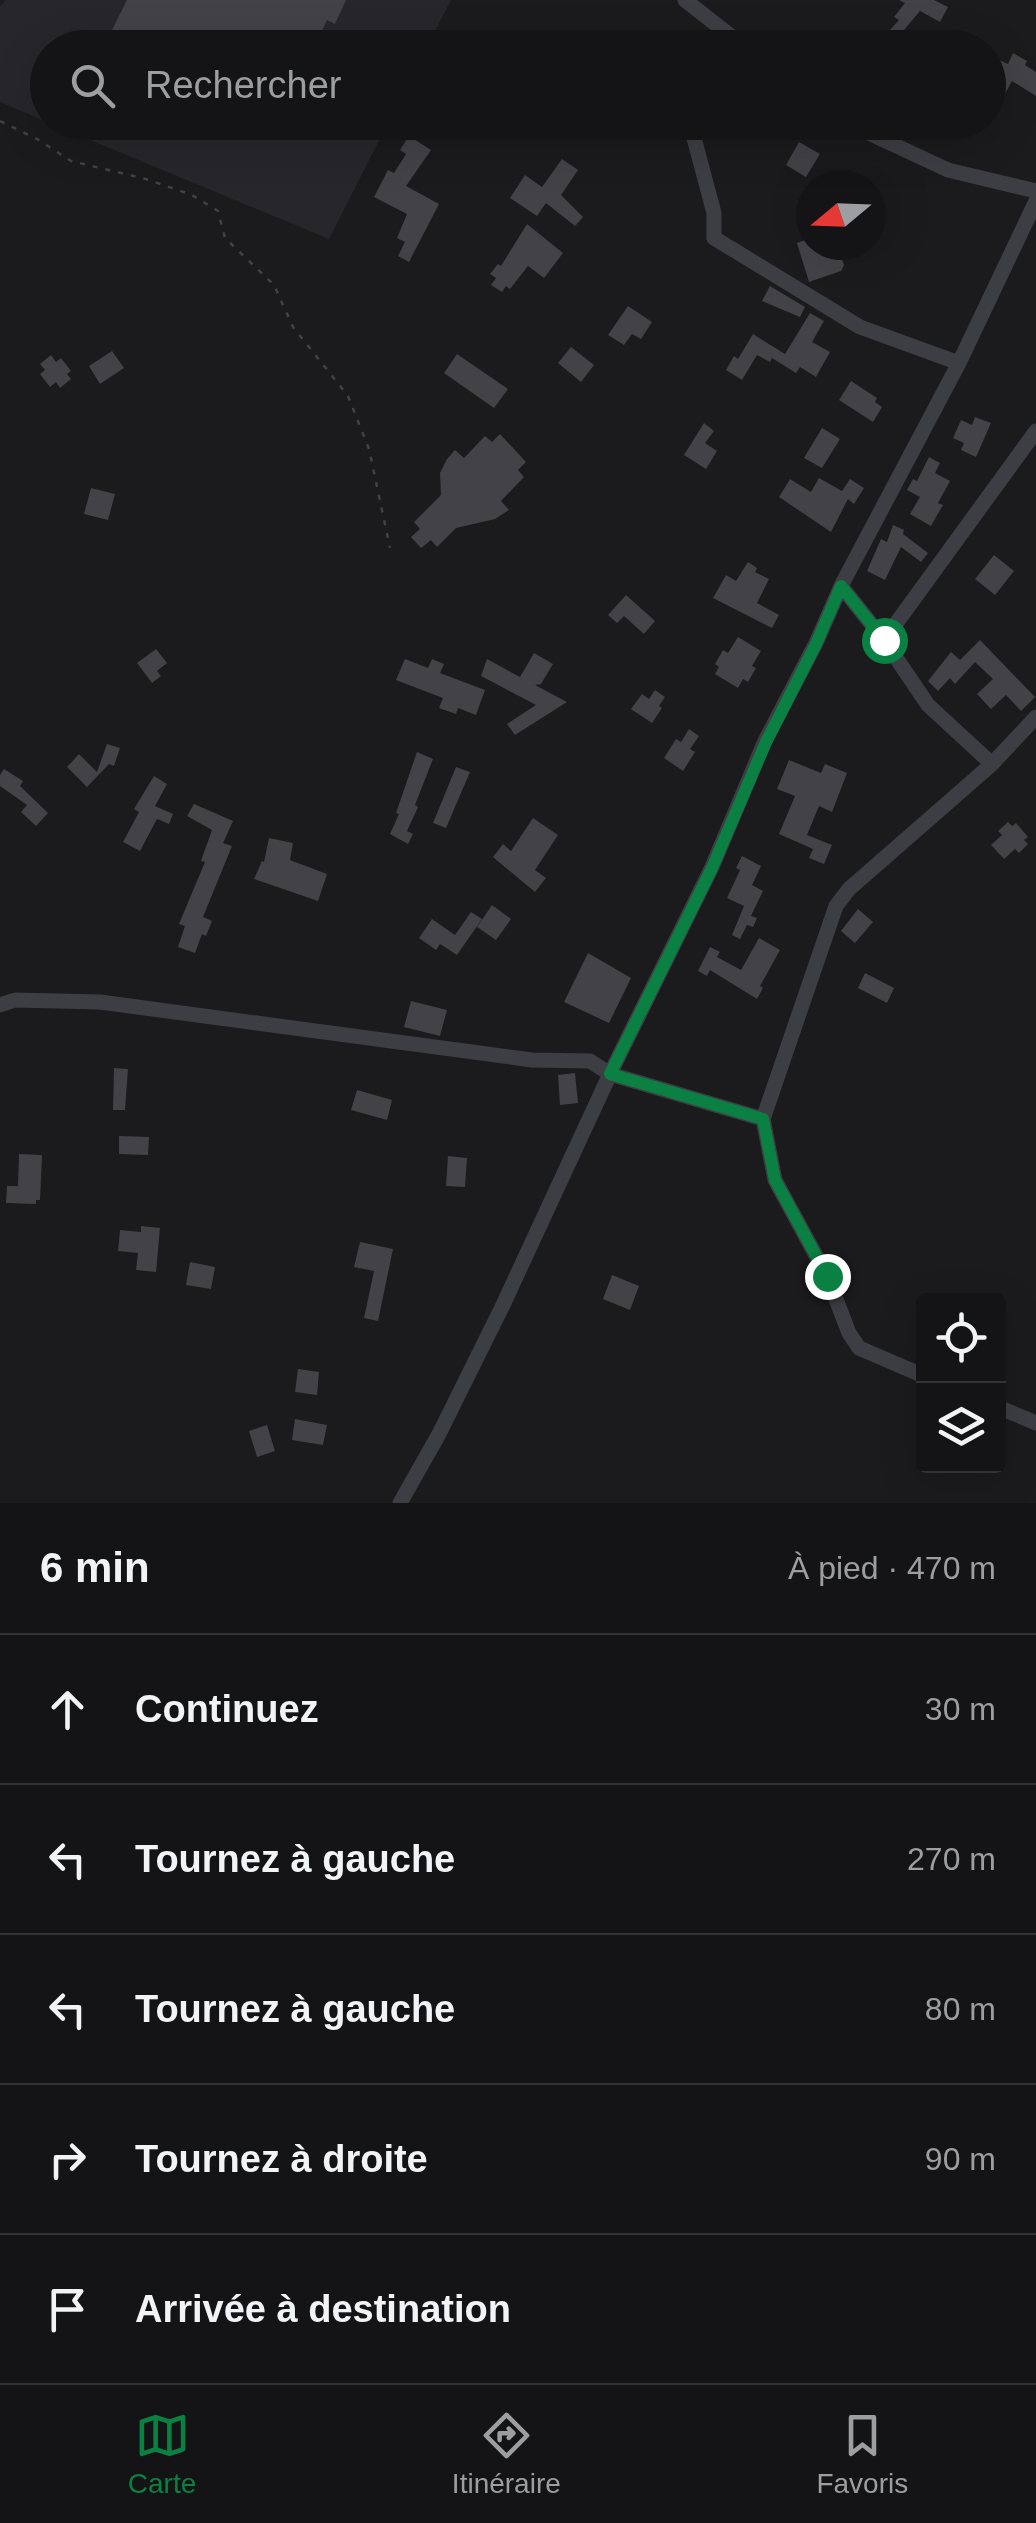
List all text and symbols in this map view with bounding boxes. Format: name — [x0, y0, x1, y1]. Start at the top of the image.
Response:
search box — [30, 30, 1006, 140]
icon: search — [65, 58, 120, 113]
text: Rechercher — [145, 64, 341, 106]
north arrow — [796, 170, 886, 260]
route start — [862, 618, 908, 664]
route end — [805, 1254, 851, 1300]
map controls — [916, 1293, 1006, 1473]
button: locate — [916, 1293, 1006, 1383]
button: layers — [916, 1383, 1006, 1473]
text: 6 min — [40, 1544, 150, 1591]
text: À pied · 470 m — [788, 1550, 996, 1586]
icon: ahead — [40, 1682, 95, 1737]
text: Continuez — [135, 1688, 319, 1730]
text: 30 m — [925, 1691, 996, 1727]
icon: left — [40, 1832, 95, 1887]
text: Tournez à gauche — [135, 1838, 455, 1880]
text: 270 m — [907, 1841, 996, 1877]
icon: left — [40, 1982, 95, 2037]
text: Tournez à gauche — [135, 1988, 455, 2030]
text: 80 m — [925, 1991, 996, 2027]
icon: right — [40, 2132, 95, 2187]
text: Tournez à droite — [135, 2138, 428, 2180]
text: 90 m — [925, 2141, 996, 2177]
icon: arrive — [40, 2282, 95, 2337]
text: Arrivée à destination — [135, 2288, 511, 2330]
tab: Carte — [128, 2408, 196, 2500]
tab: Itinéraire — [452, 2408, 561, 2500]
tab: Favoris — [816, 2408, 908, 2500]

